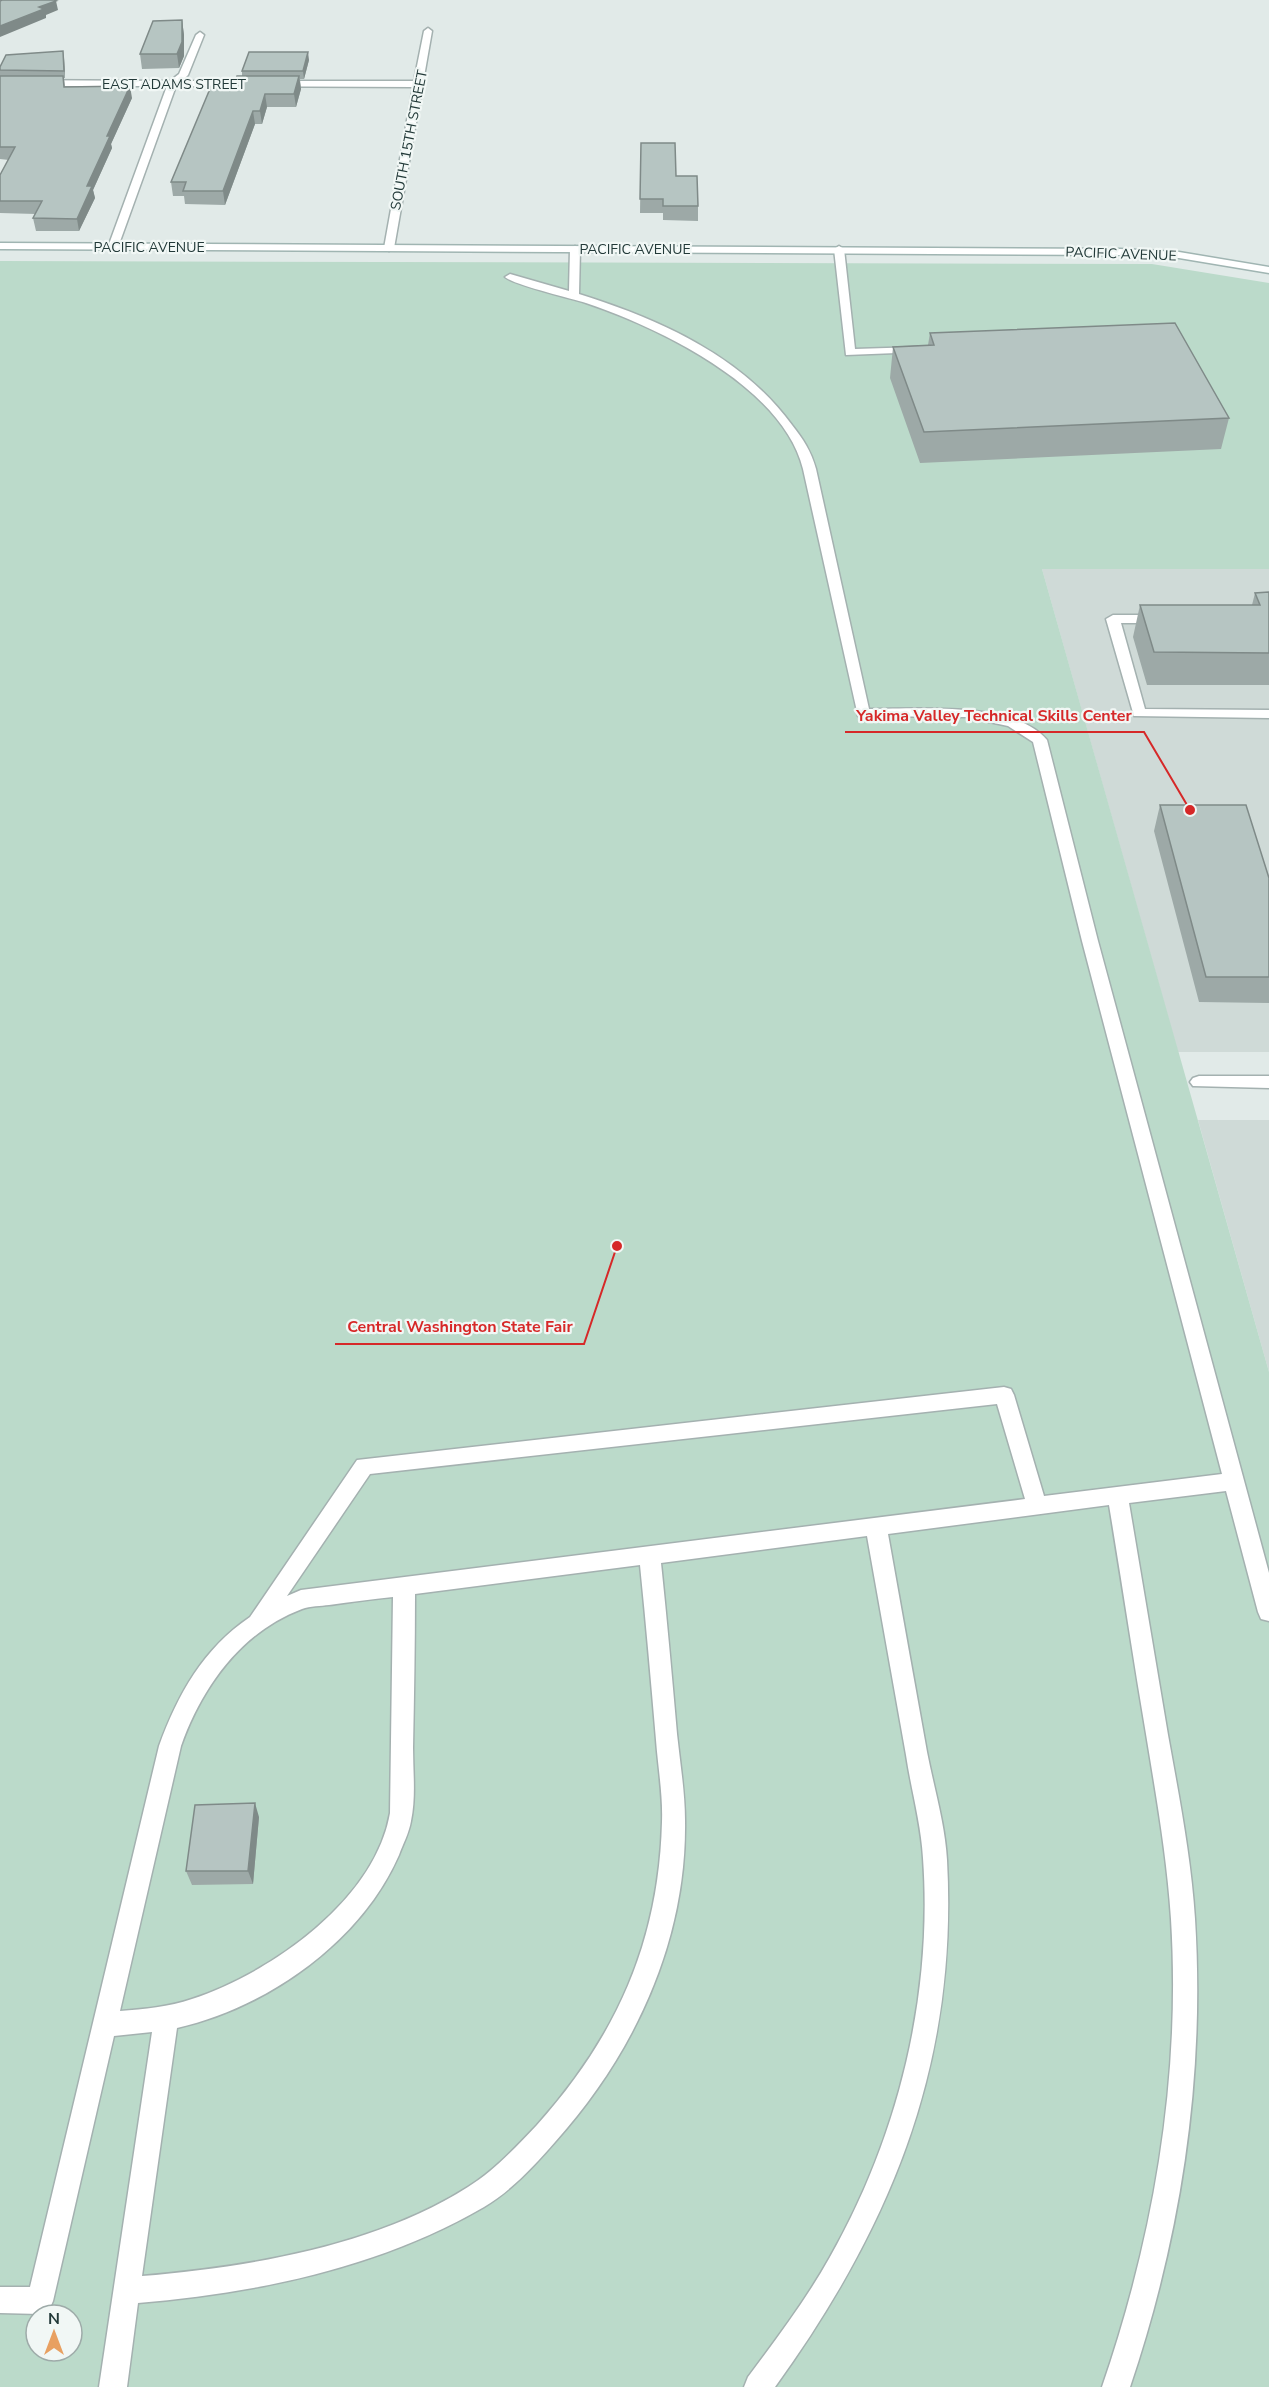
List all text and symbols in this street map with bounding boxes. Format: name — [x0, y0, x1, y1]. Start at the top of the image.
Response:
street label: SOUTH 15TH STREET — [386, 68, 432, 212]
street label: EAST ADAMS STREET — [102, 75, 247, 94]
street label: PACIFIC AVENUE — [93, 238, 205, 257]
street label: PACIFIC AVENUE — [579, 240, 691, 259]
street label: PACIFIC AVENUE — [1065, 243, 1177, 265]
callout: Yakima Valley Technical Skills Center — [845, 698, 1144, 732]
text: Yakima Valley Technical Skills Center — [855, 705, 1132, 727]
callout: Central Washington State Fair — [335, 1310, 584, 1344]
text: Central Washington State Fair — [347, 1316, 573, 1338]
north arrow — [24, 2303, 84, 2363]
text: N — [48, 2308, 60, 2330]

